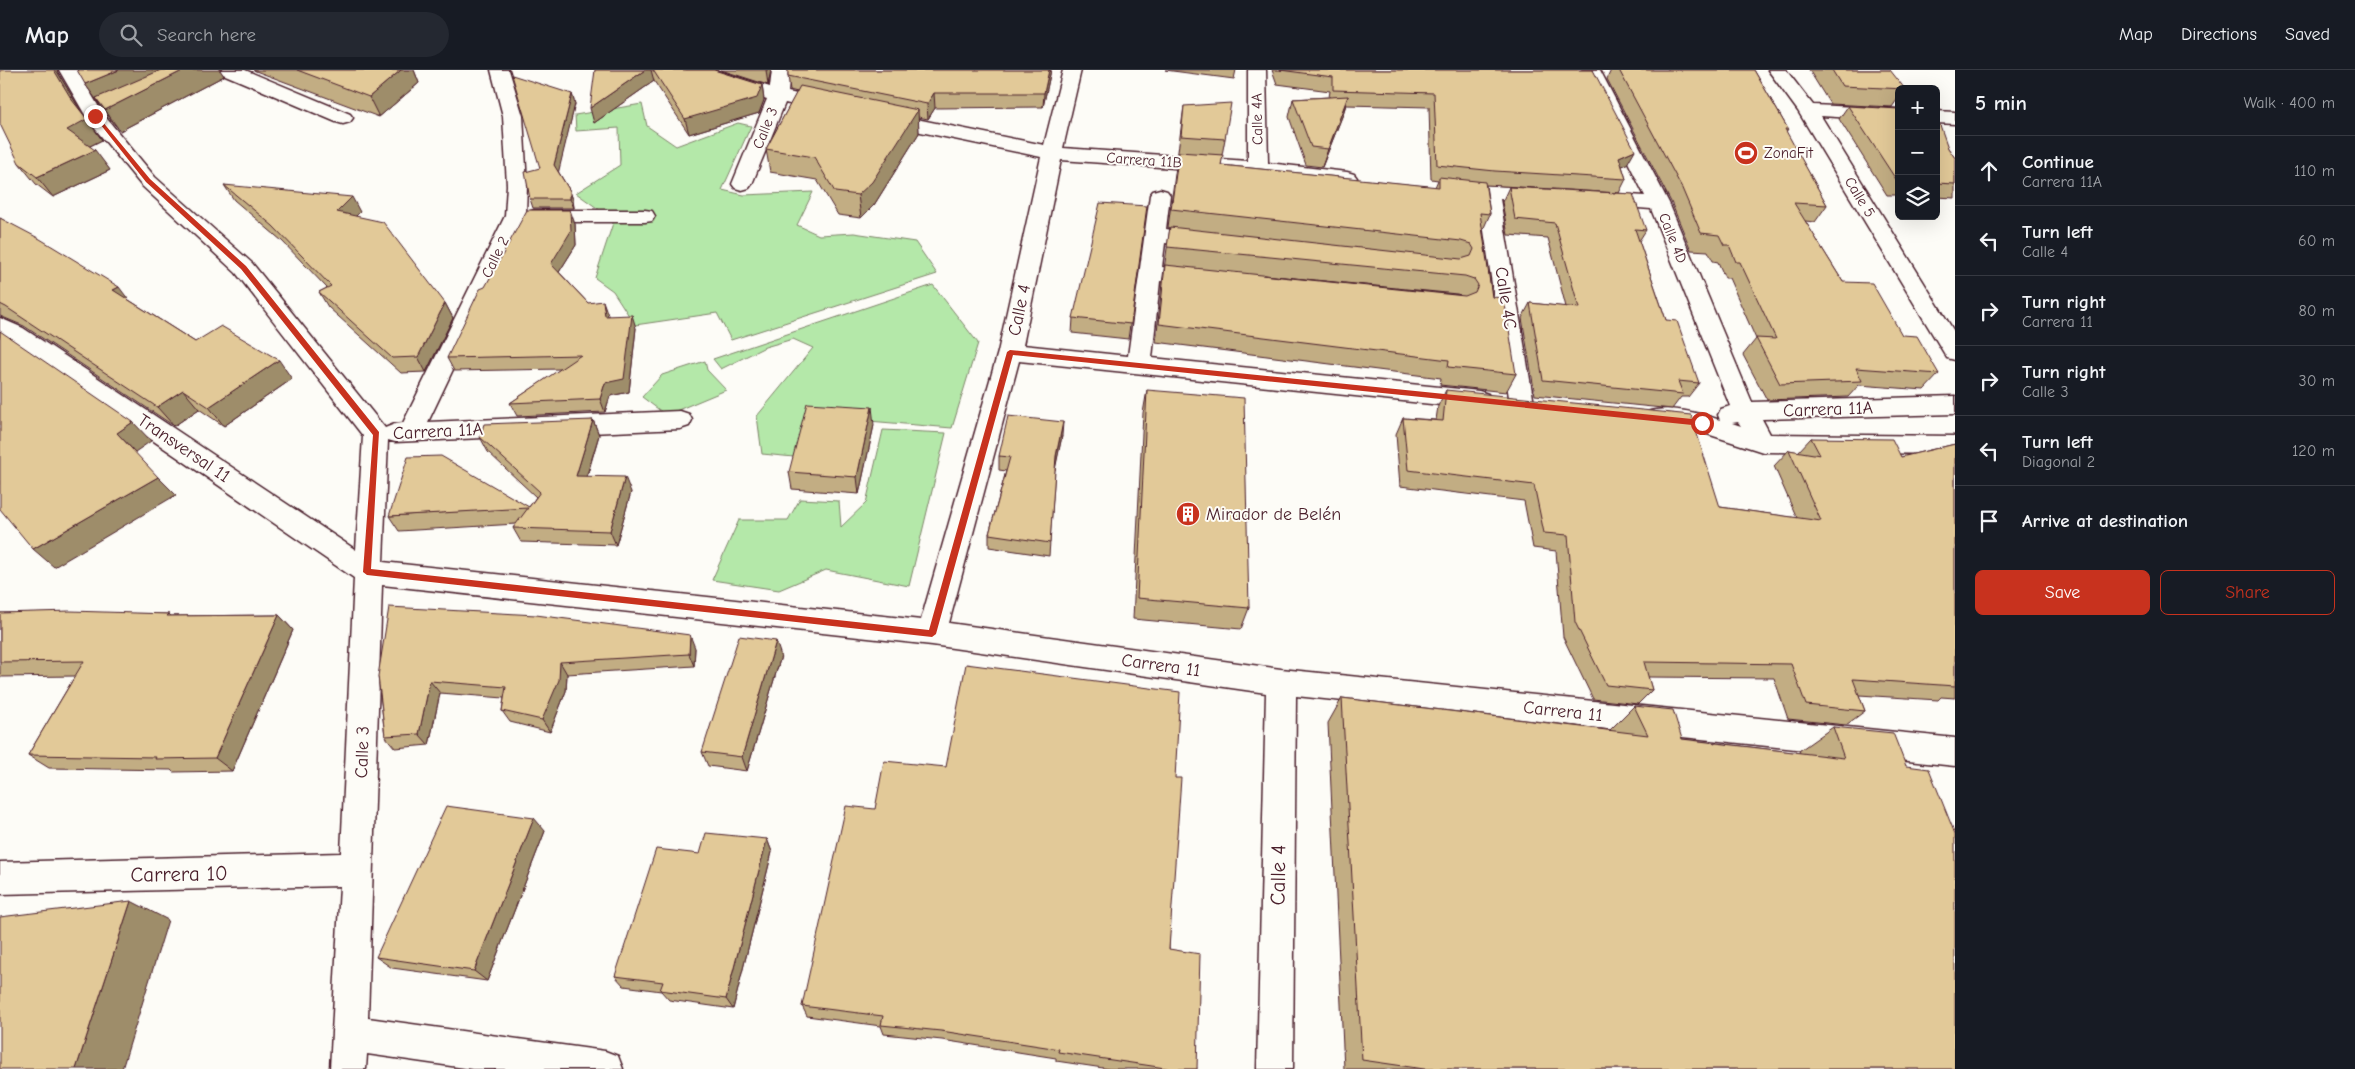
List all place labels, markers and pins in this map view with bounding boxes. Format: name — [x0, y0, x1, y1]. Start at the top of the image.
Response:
sports icon: ZonaFit — [1733, 140, 1759, 166]
place label: ZonaFit — [1764, 144, 1814, 162]
building icon: Mirador de Belén — [1175, 501, 1201, 527]
place label: Mirador de Belén — [1206, 504, 1341, 525]

